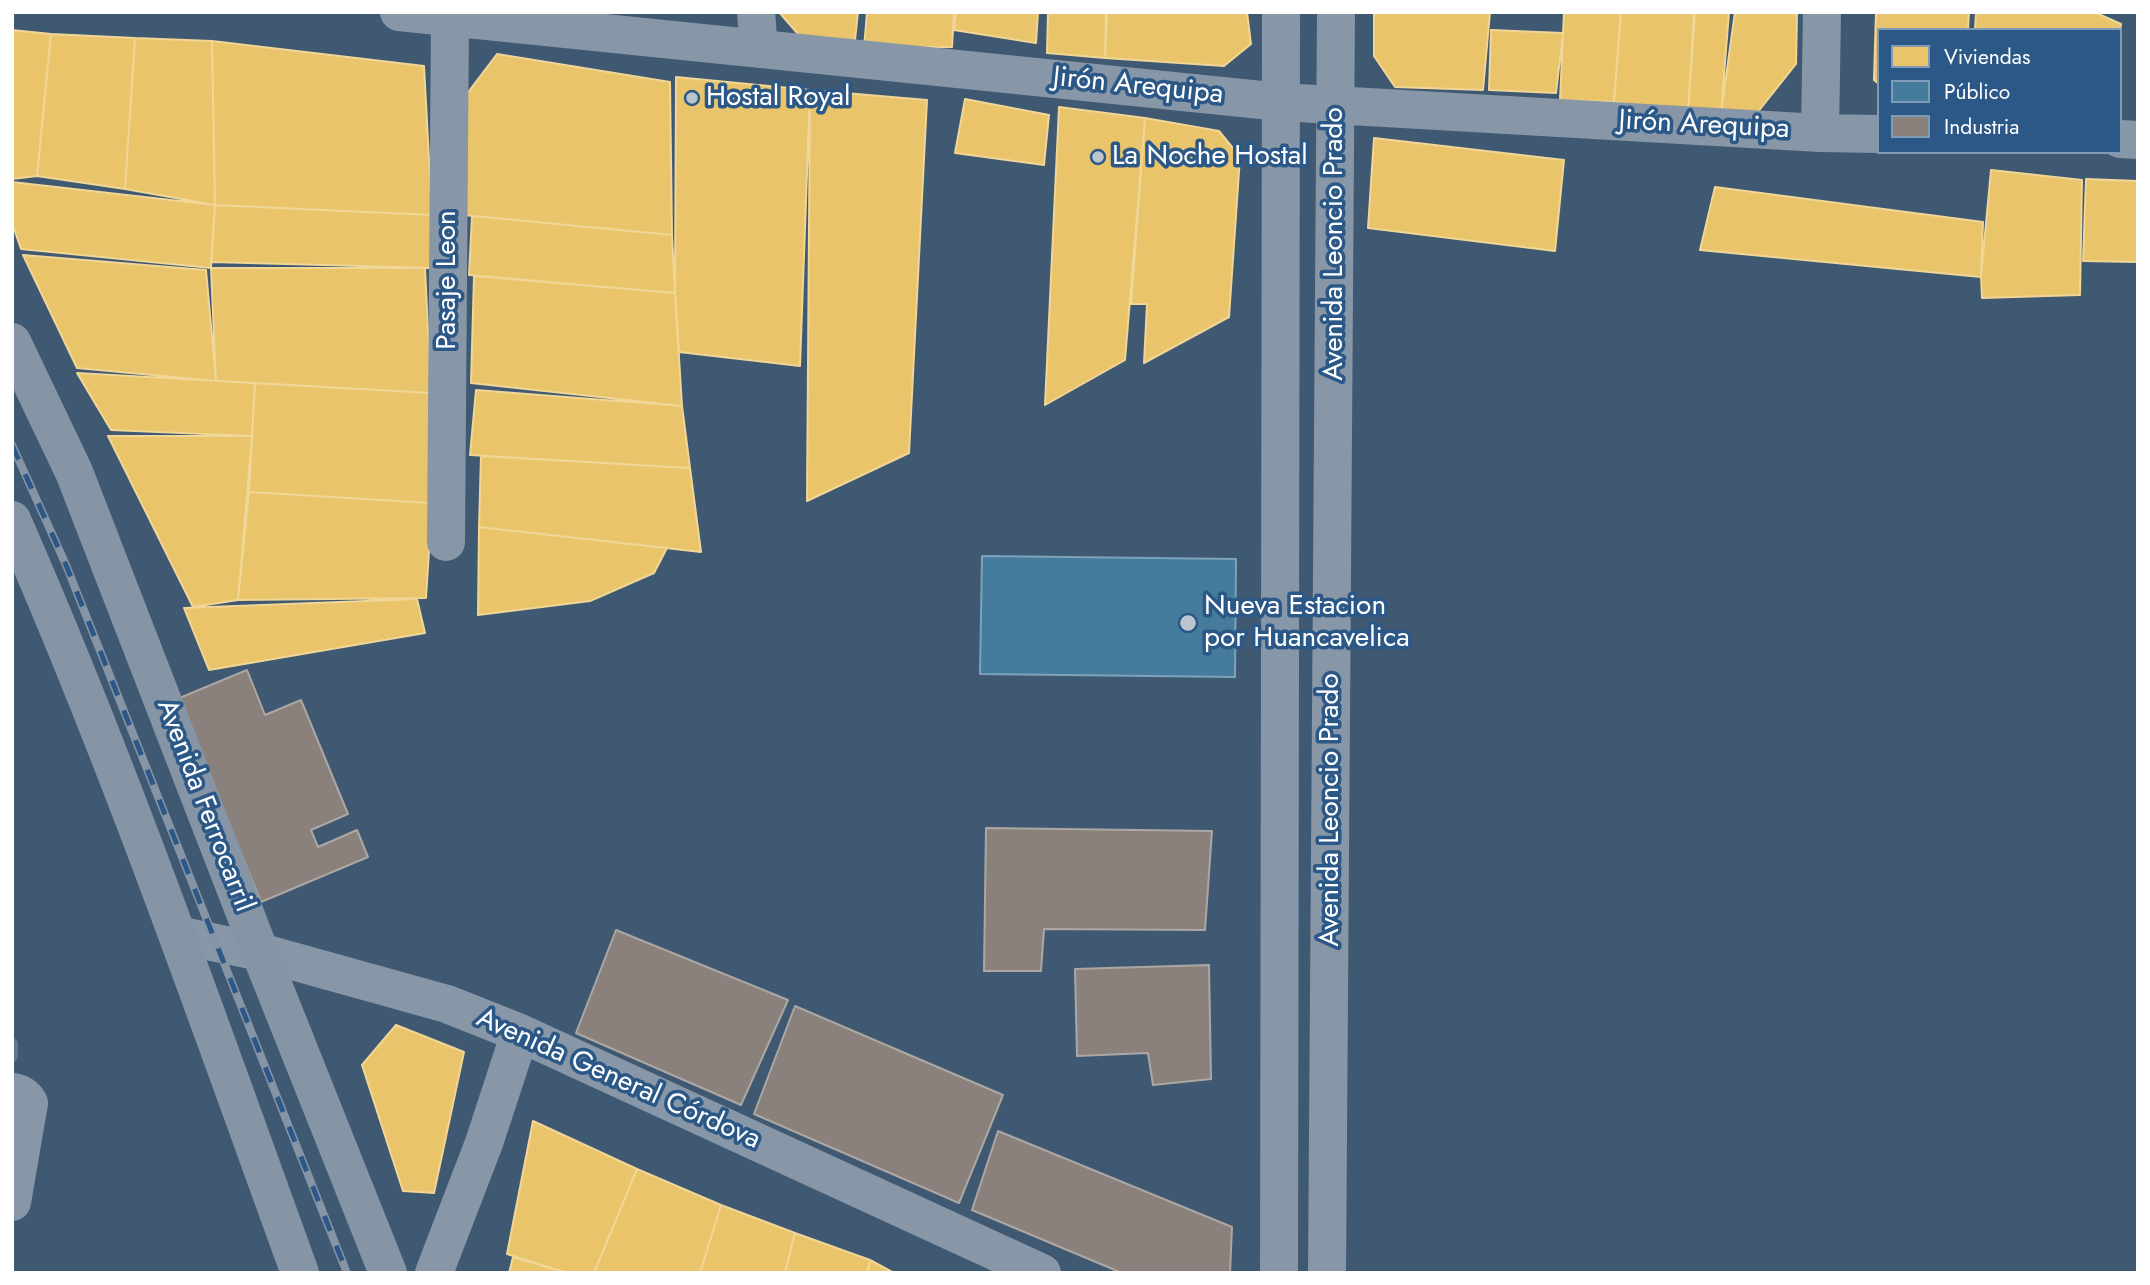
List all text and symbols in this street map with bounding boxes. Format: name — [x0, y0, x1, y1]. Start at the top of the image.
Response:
legend — [1877, 28, 2122, 154]
text: Viviendas — [1944, 42, 2030, 72]
street label: Jirón Arequipa — [1051, 61, 1225, 113]
text: Público — [1944, 77, 2010, 107]
place label: Hostal Royal — [706, 81, 850, 115]
marker: Hostal Royal — [684, 90, 700, 106]
street label: Jirón Arequipa — [1618, 105, 1790, 147]
street label: Avenida Leoncio Prado — [1318, 107, 1352, 381]
text: Industria — [1944, 112, 2019, 142]
place label: La Noche Hostal — [1112, 140, 1308, 174]
marker: La Noche Hostal — [1090, 149, 1106, 165]
street label: Pasaje Leon — [431, 210, 465, 350]
place label: Nueva Estacion por Huancavelica — [1204, 590, 1410, 656]
marker: Nueva Estacion por Huancavelica — [1178, 613, 1198, 633]
street label: Avenida Leoncio Prado — [1314, 673, 1348, 947]
street label: Avenida Ferrocarril — [148, 695, 260, 917]
street label: Avenida General Córdova — [471, 1002, 765, 1158]

